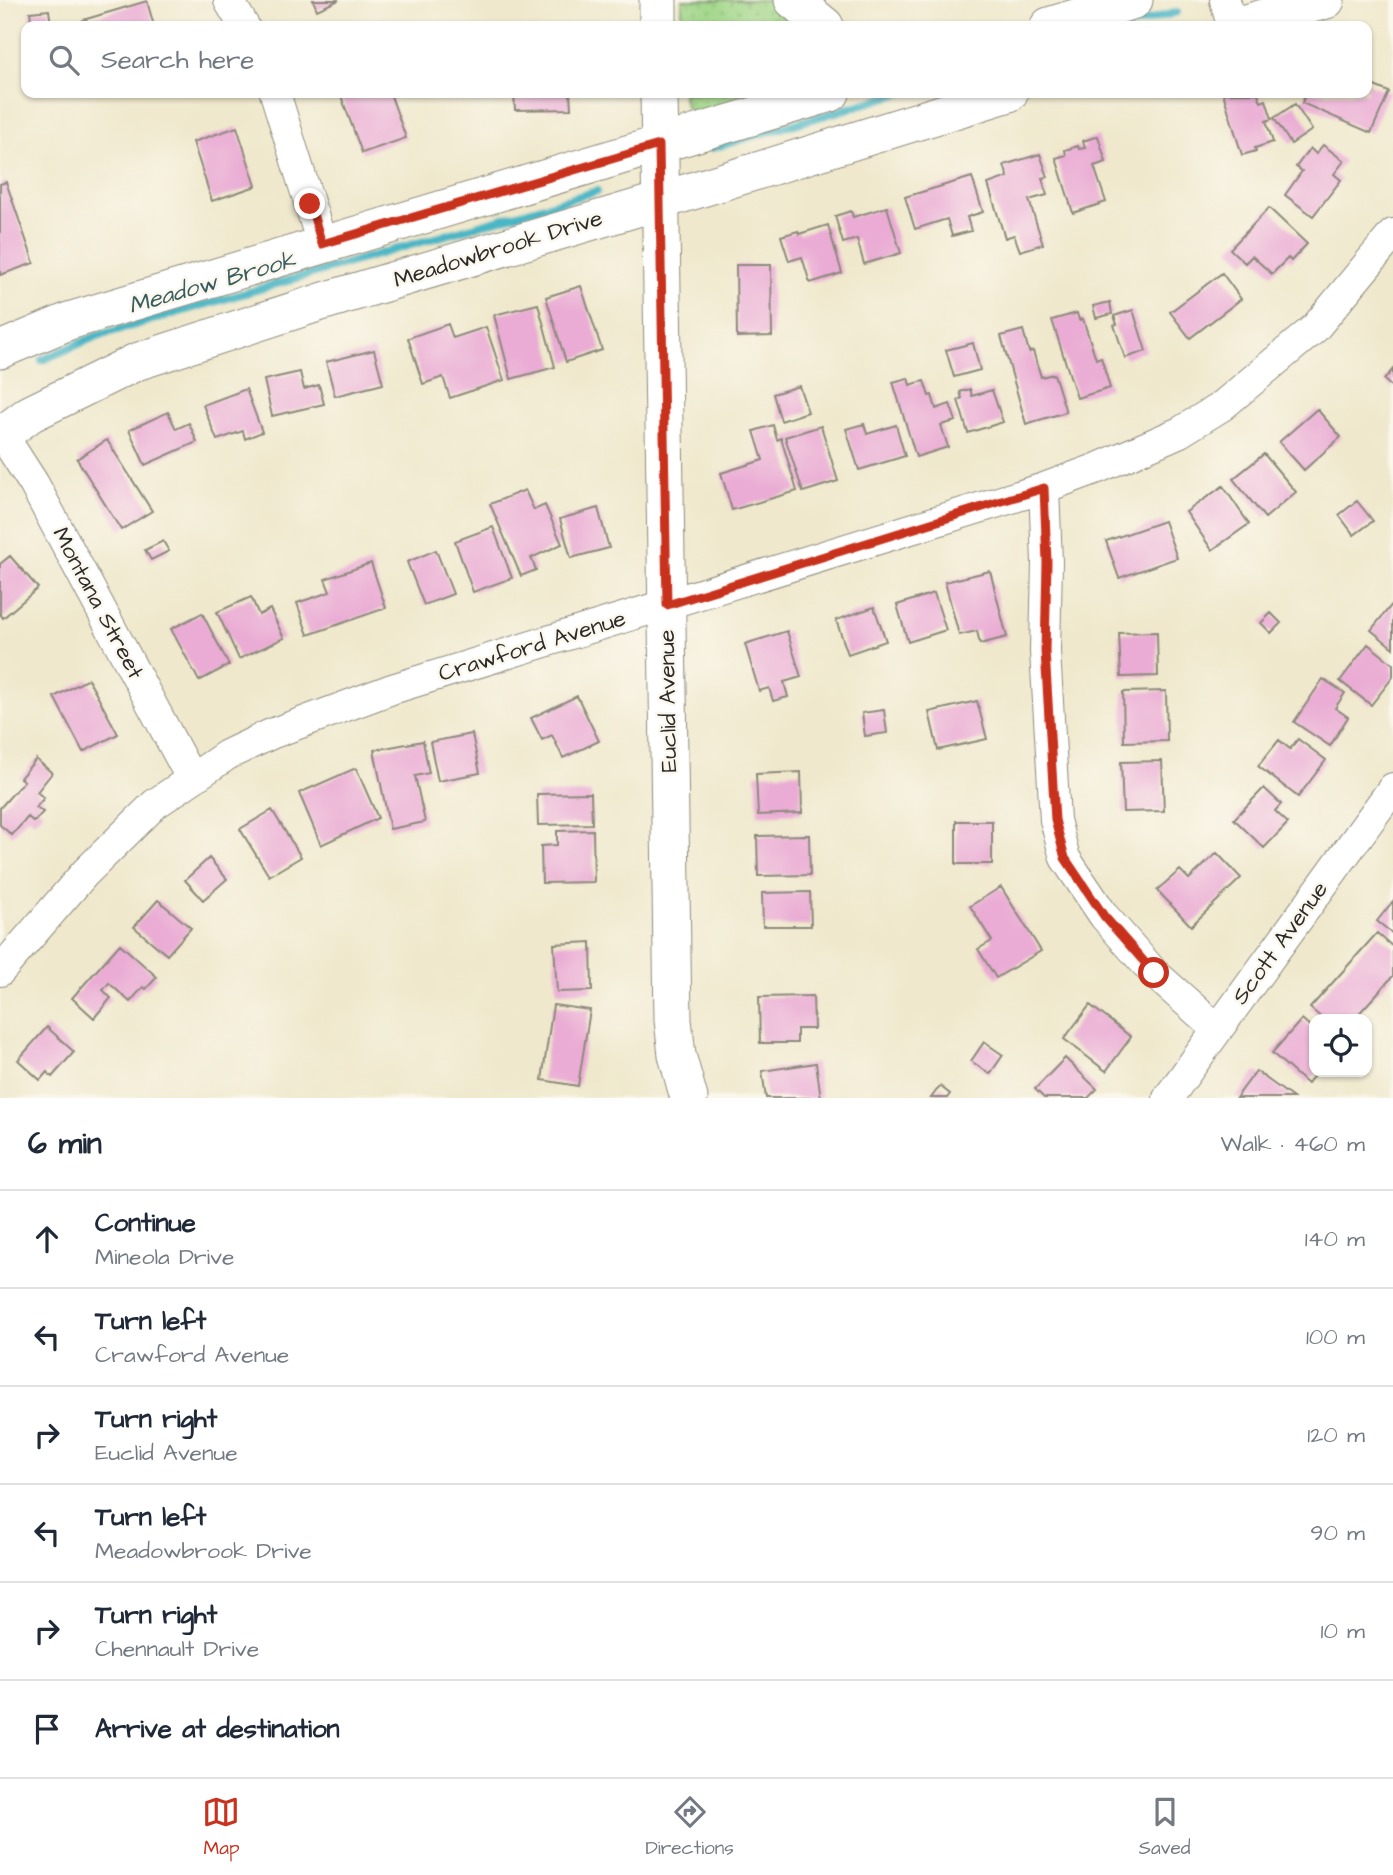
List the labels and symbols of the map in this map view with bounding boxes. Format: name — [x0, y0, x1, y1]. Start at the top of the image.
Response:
route end — [294, 188, 325, 219]
street label: Meadowbrook Drive — [390, 202, 606, 296]
water label: Meadow Brook — [125, 243, 301, 323]
street label: Montana Street — [44, 521, 152, 685]
street label: Crawford Avenue — [434, 602, 630, 690]
street label: Euclid Avenue — [651, 629, 685, 773]
street label: Scott Avenue — [1224, 875, 1336, 1011]
route start — [1138, 957, 1169, 988]

